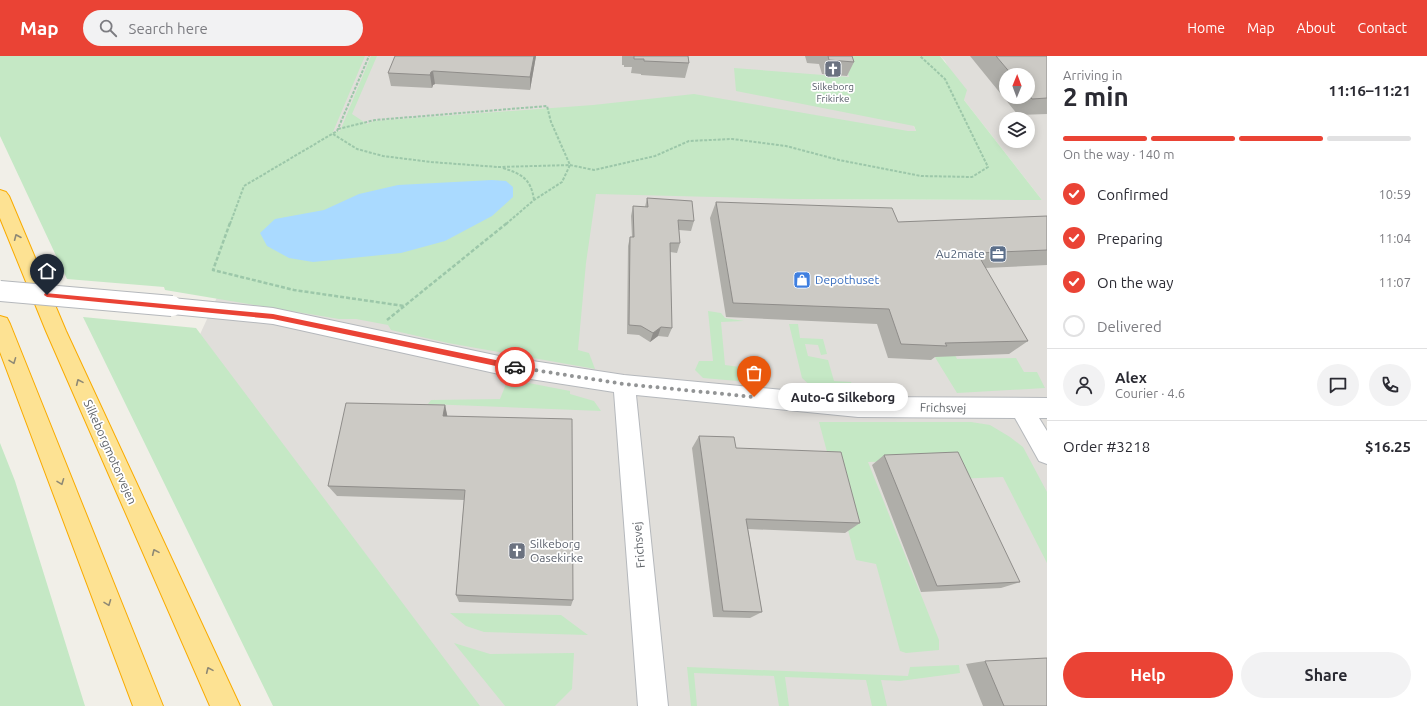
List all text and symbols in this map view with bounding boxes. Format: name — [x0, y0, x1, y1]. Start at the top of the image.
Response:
search box — [83, 10, 363, 46]
text: Map — [20, 17, 59, 39]
icon: search — [97, 17, 119, 39]
text: Search here — [129, 20, 208, 37]
text: Home — [1187, 20, 1225, 36]
text: Map — [1247, 20, 1275, 36]
text: About — [1297, 20, 1336, 36]
text: Contact — [1358, 20, 1407, 36]
church icon: Silkeborg Frikirke — [823, 59, 843, 79]
north arrow — [999, 68, 1035, 104]
map controls — [999, 68, 1035, 148]
text: Arriving in — [1063, 68, 1122, 82]
place label: Silkeborg Frikirke — [812, 81, 854, 104]
text: 2 min — [1063, 82, 1129, 111]
text: 11:16–11:21 — [1328, 82, 1411, 99]
button: layers — [999, 112, 1035, 148]
text: On the way · 140 m — [1063, 147, 1175, 161]
icon: check — [1063, 183, 1085, 205]
text: Confirmed — [1097, 186, 1169, 203]
text: 10:59 — [1378, 187, 1411, 201]
icon: check — [1063, 227, 1085, 249]
text: Preparing — [1097, 230, 1163, 247]
text: 11:04 — [1378, 231, 1411, 245]
one-way arrow — [14, 234, 22, 241]
office icon: Au2mate — [988, 244, 1008, 264]
place label: Au2mate — [936, 247, 985, 260]
pin — [30, 254, 64, 295]
icon: home — [36, 260, 58, 282]
shop icon: Depothuset — [792, 270, 812, 290]
icon: check — [1063, 271, 1085, 293]
place label: Depothuset — [815, 273, 879, 286]
text: On the way — [1097, 274, 1173, 291]
text: 11:07 — [1378, 275, 1411, 289]
text: Delivered — [1097, 318, 1162, 335]
courier — [495, 347, 535, 387]
icon: car — [504, 356, 526, 378]
pin — [737, 356, 771, 397]
one-way arrow — [9, 357, 17, 364]
icon: bag — [743, 362, 765, 384]
button: person — [1063, 364, 1105, 406]
button: chat — [1317, 364, 1359, 406]
button: phone — [1369, 364, 1411, 406]
text: Alex — [1115, 369, 1147, 386]
one-way arrow — [76, 379, 84, 387]
callout: Auto-G Silkeborg — [778, 383, 908, 411]
text: Courier · 4.6 — [1115, 386, 1185, 400]
text: Auto-G Silkeborg — [791, 390, 895, 404]
street label: Silkeborgmotorvejen — [82, 398, 139, 506]
street label: Frichsvej — [920, 401, 966, 414]
text: Order #3218 — [1063, 438, 1150, 455]
text: $16.25 — [1365, 438, 1411, 455]
one-way arrow — [56, 478, 64, 485]
street label: Frichsvej — [630, 521, 647, 569]
place label: Silkeborg Oasekirke — [530, 537, 583, 564]
church icon: Silkeborg Oasekirke — [507, 541, 527, 561]
one-way arrow — [152, 548, 160, 556]
one-way arrow — [103, 599, 111, 606]
button: Help — [1063, 652, 1233, 698]
button: Share — [1241, 652, 1411, 698]
one-way arrow — [206, 667, 214, 675]

